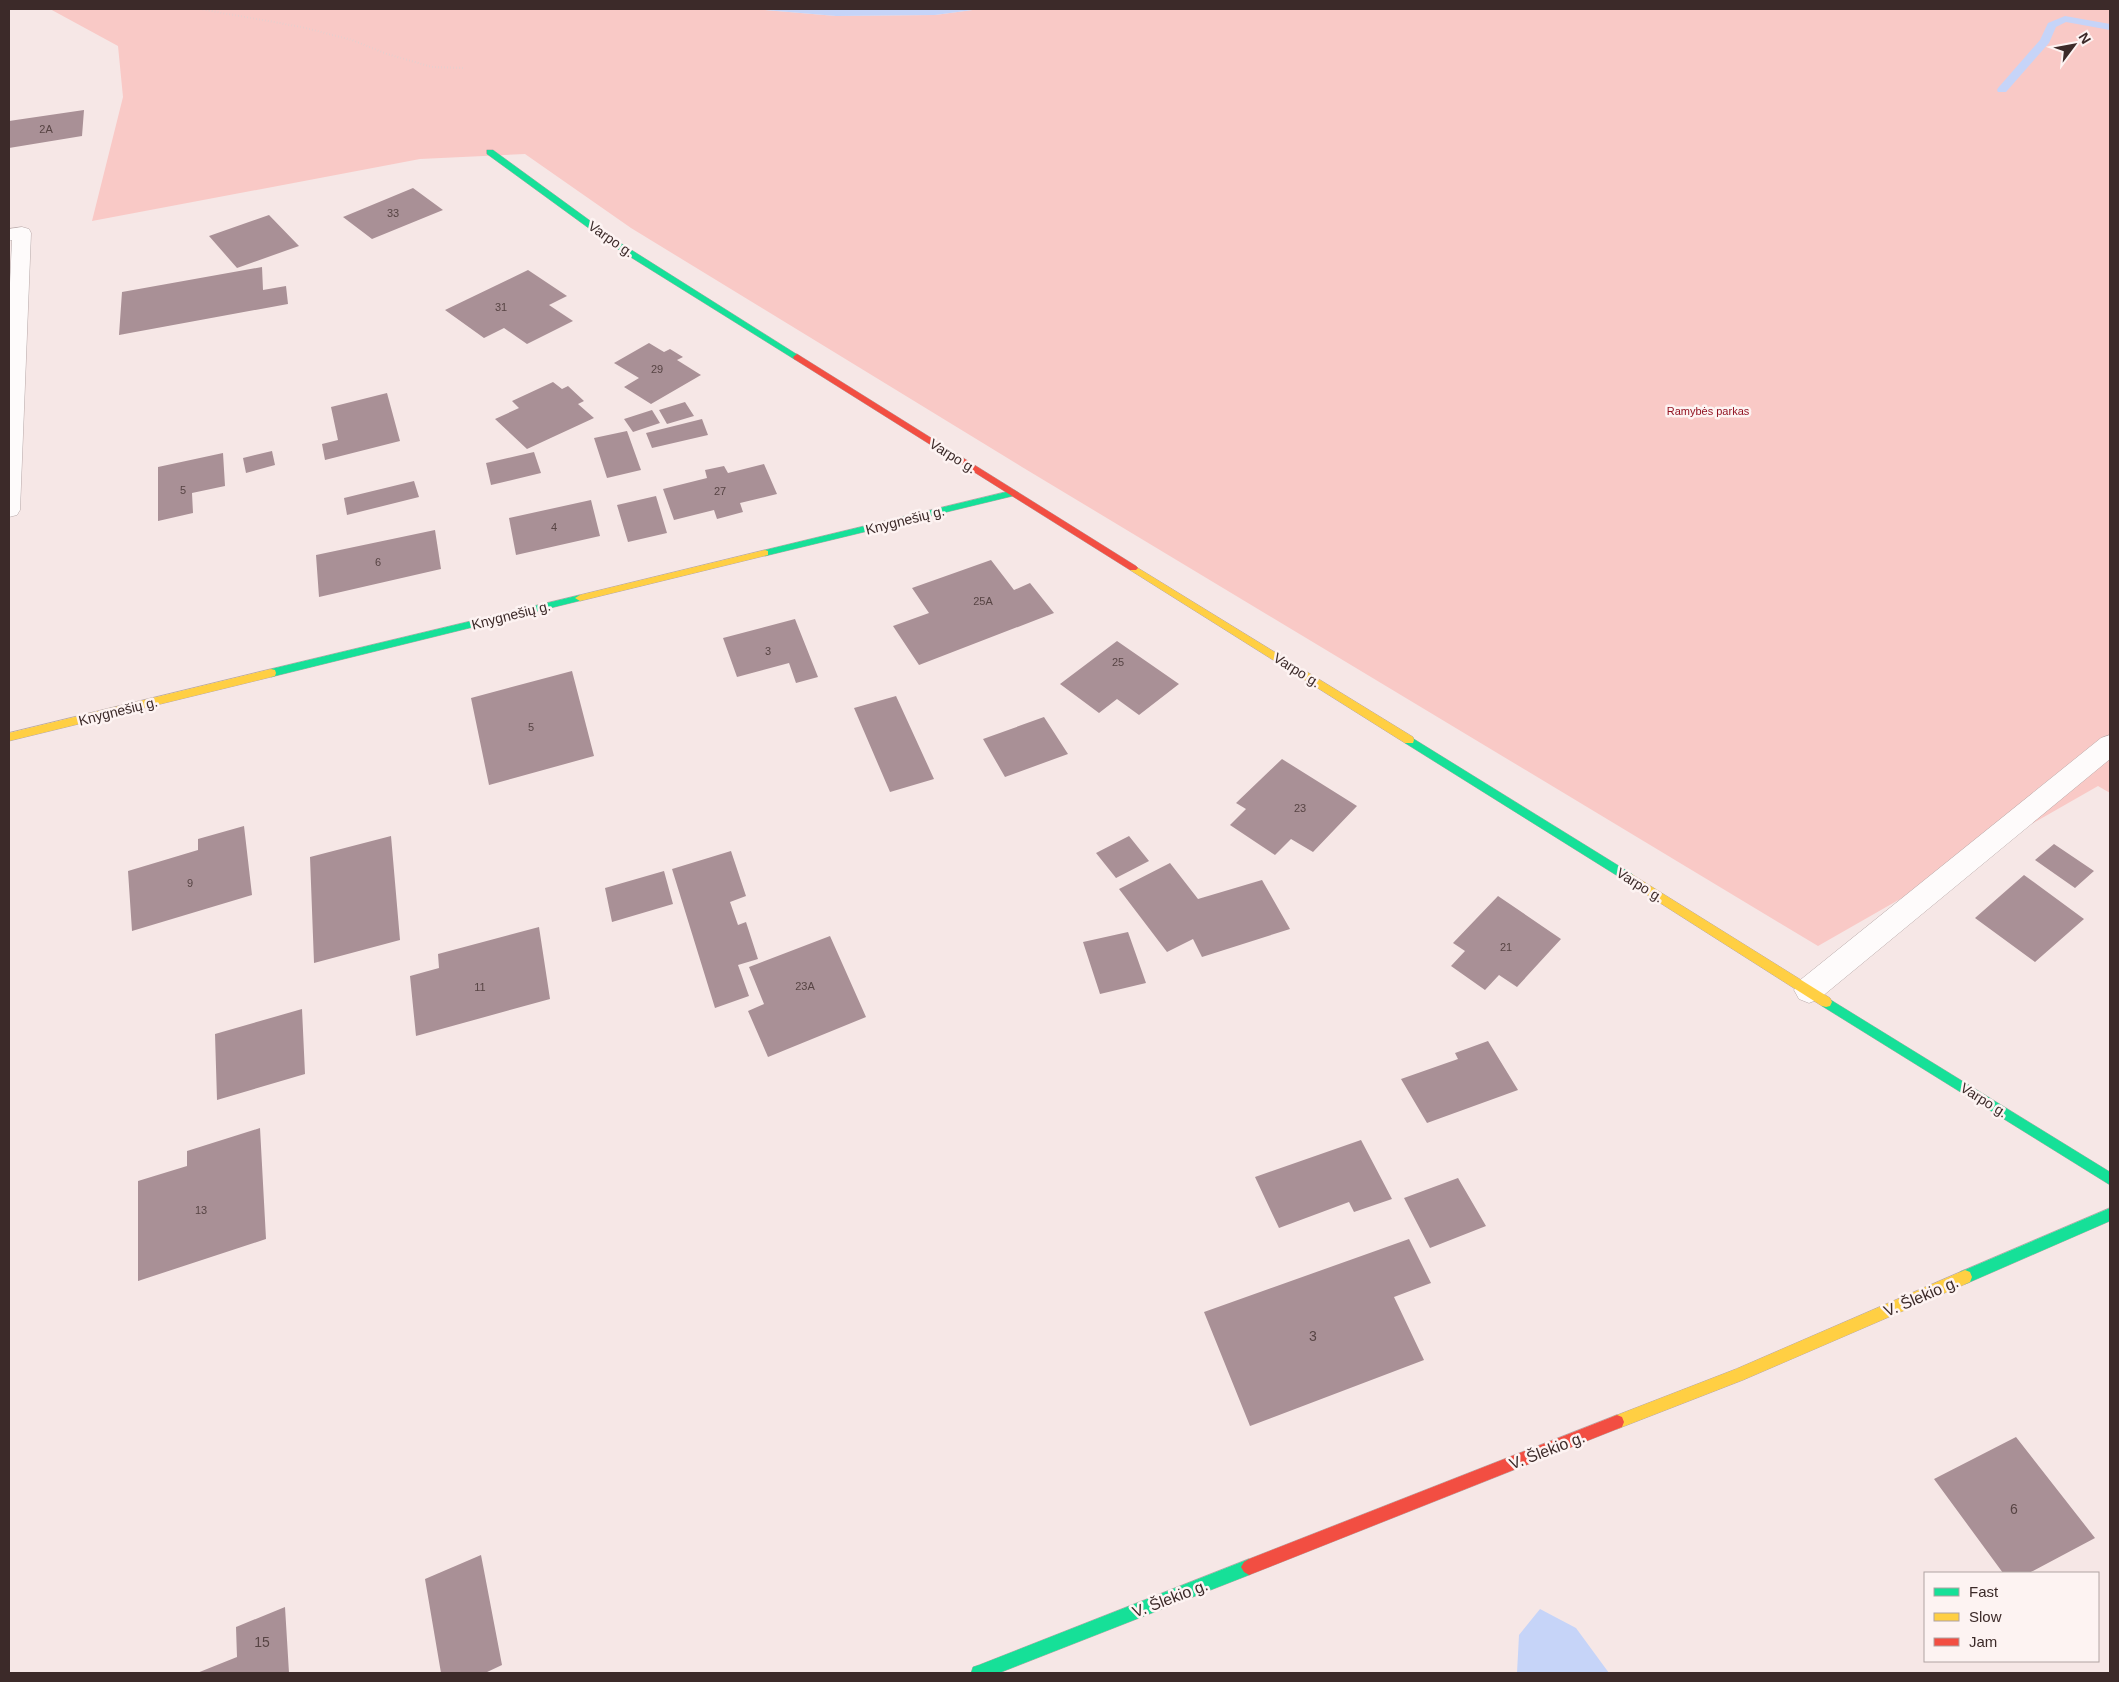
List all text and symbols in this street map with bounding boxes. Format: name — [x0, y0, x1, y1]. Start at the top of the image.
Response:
north arrow — [2049, 20, 2099, 70]
text: N — [2076, 30, 2094, 47]
house number: 2A — [39, 123, 53, 135]
house number: 33 — [387, 207, 399, 219]
street label: Varpo g. — [585, 218, 637, 260]
house number: 31 — [495, 301, 507, 313]
house number: 29 — [651, 363, 663, 375]
park label: Ramybės parkas — [1667, 405, 1750, 417]
street label: Varpo g. — [927, 435, 979, 477]
house number: 5 — [180, 484, 186, 496]
house number: 27 — [714, 485, 726, 497]
street label: Knygnešių g. — [864, 502, 946, 538]
house number: 4 — [551, 521, 557, 533]
house number: 6 — [375, 556, 381, 568]
house number: 25A — [973, 595, 993, 607]
street label: Knygnešių g. — [470, 597, 552, 633]
house number: 3 — [765, 645, 771, 657]
street label: Varpo g. — [1271, 649, 1323, 691]
house number: 25 — [1112, 656, 1124, 668]
street label: Knygnešių g. — [77, 693, 159, 729]
house number: 5 — [528, 721, 534, 733]
house number: 23 — [1294, 802, 1306, 814]
street label: Varpo g. — [1614, 864, 1666, 906]
house number: 9 — [187, 877, 193, 889]
house number: 21 — [1500, 941, 1512, 953]
house number: 23A — [795, 980, 815, 992]
house number: 11 — [474, 981, 486, 993]
street label: Varpo g. — [1958, 1079, 2010, 1121]
house number: 13 — [195, 1204, 207, 1216]
street label: V. Šlekio g. — [1881, 1272, 1961, 1320]
house number: 3 — [1309, 1328, 1317, 1344]
street label: V. Šlekio g. — [1507, 1427, 1587, 1473]
house number: 6 — [2010, 1501, 2018, 1517]
legend — [1924, 1572, 2099, 1662]
street label: V. Šlekio g. — [1130, 1575, 1210, 1621]
text: Fast — [1969, 1583, 1999, 1600]
text: Slow — [1969, 1608, 2002, 1625]
text: Jam — [1969, 1633, 1997, 1650]
house number: 15 — [254, 1634, 270, 1650]

